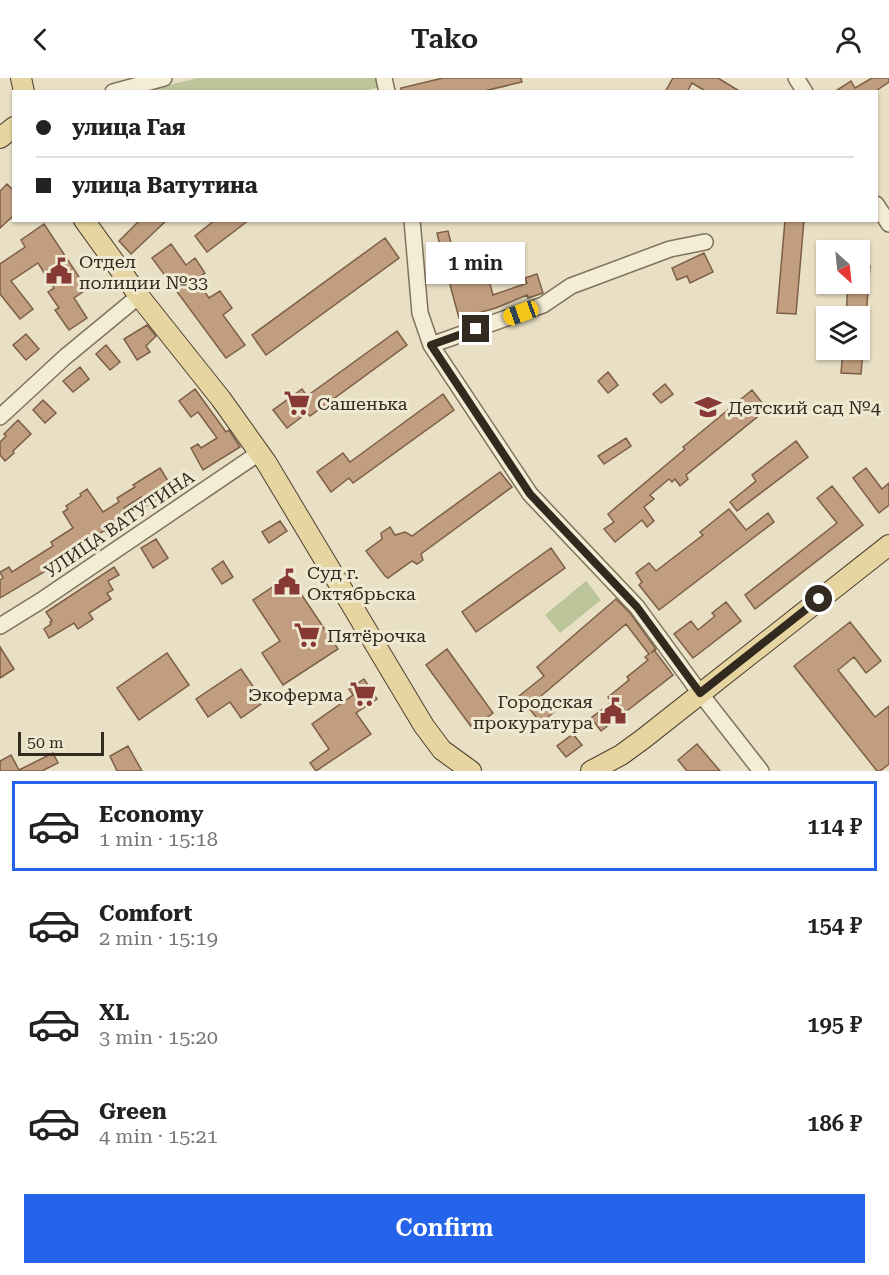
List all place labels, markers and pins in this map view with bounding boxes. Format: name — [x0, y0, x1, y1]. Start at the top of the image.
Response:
place label: Отдел полиции №33 — [79, 251, 208, 293]
public building icon: Отдел полиции №33 — [44, 256, 74, 286]
supermarket icon: Сашенька — [282, 388, 312, 418]
school or university icon: Детский сад №4 — [693, 392, 723, 422]
place label: Сашенька — [317, 393, 408, 414]
place label: Детский сад №4 — [728, 397, 881, 418]
place label: Суд г. Октябрьска — [307, 562, 416, 604]
public building icon: Суд г. Октябрьска — [272, 567, 302, 597]
supermarket icon: Пятёрочка — [292, 620, 322, 650]
place label: Пятёрочка — [327, 625, 426, 646]
supermarket icon: Экоферма — [348, 679, 378, 709]
place label: Экоферма — [248, 684, 343, 705]
place label: Городская прокуратура — [473, 691, 593, 733]
public building icon: Городская прокуратура — [598, 696, 628, 726]

